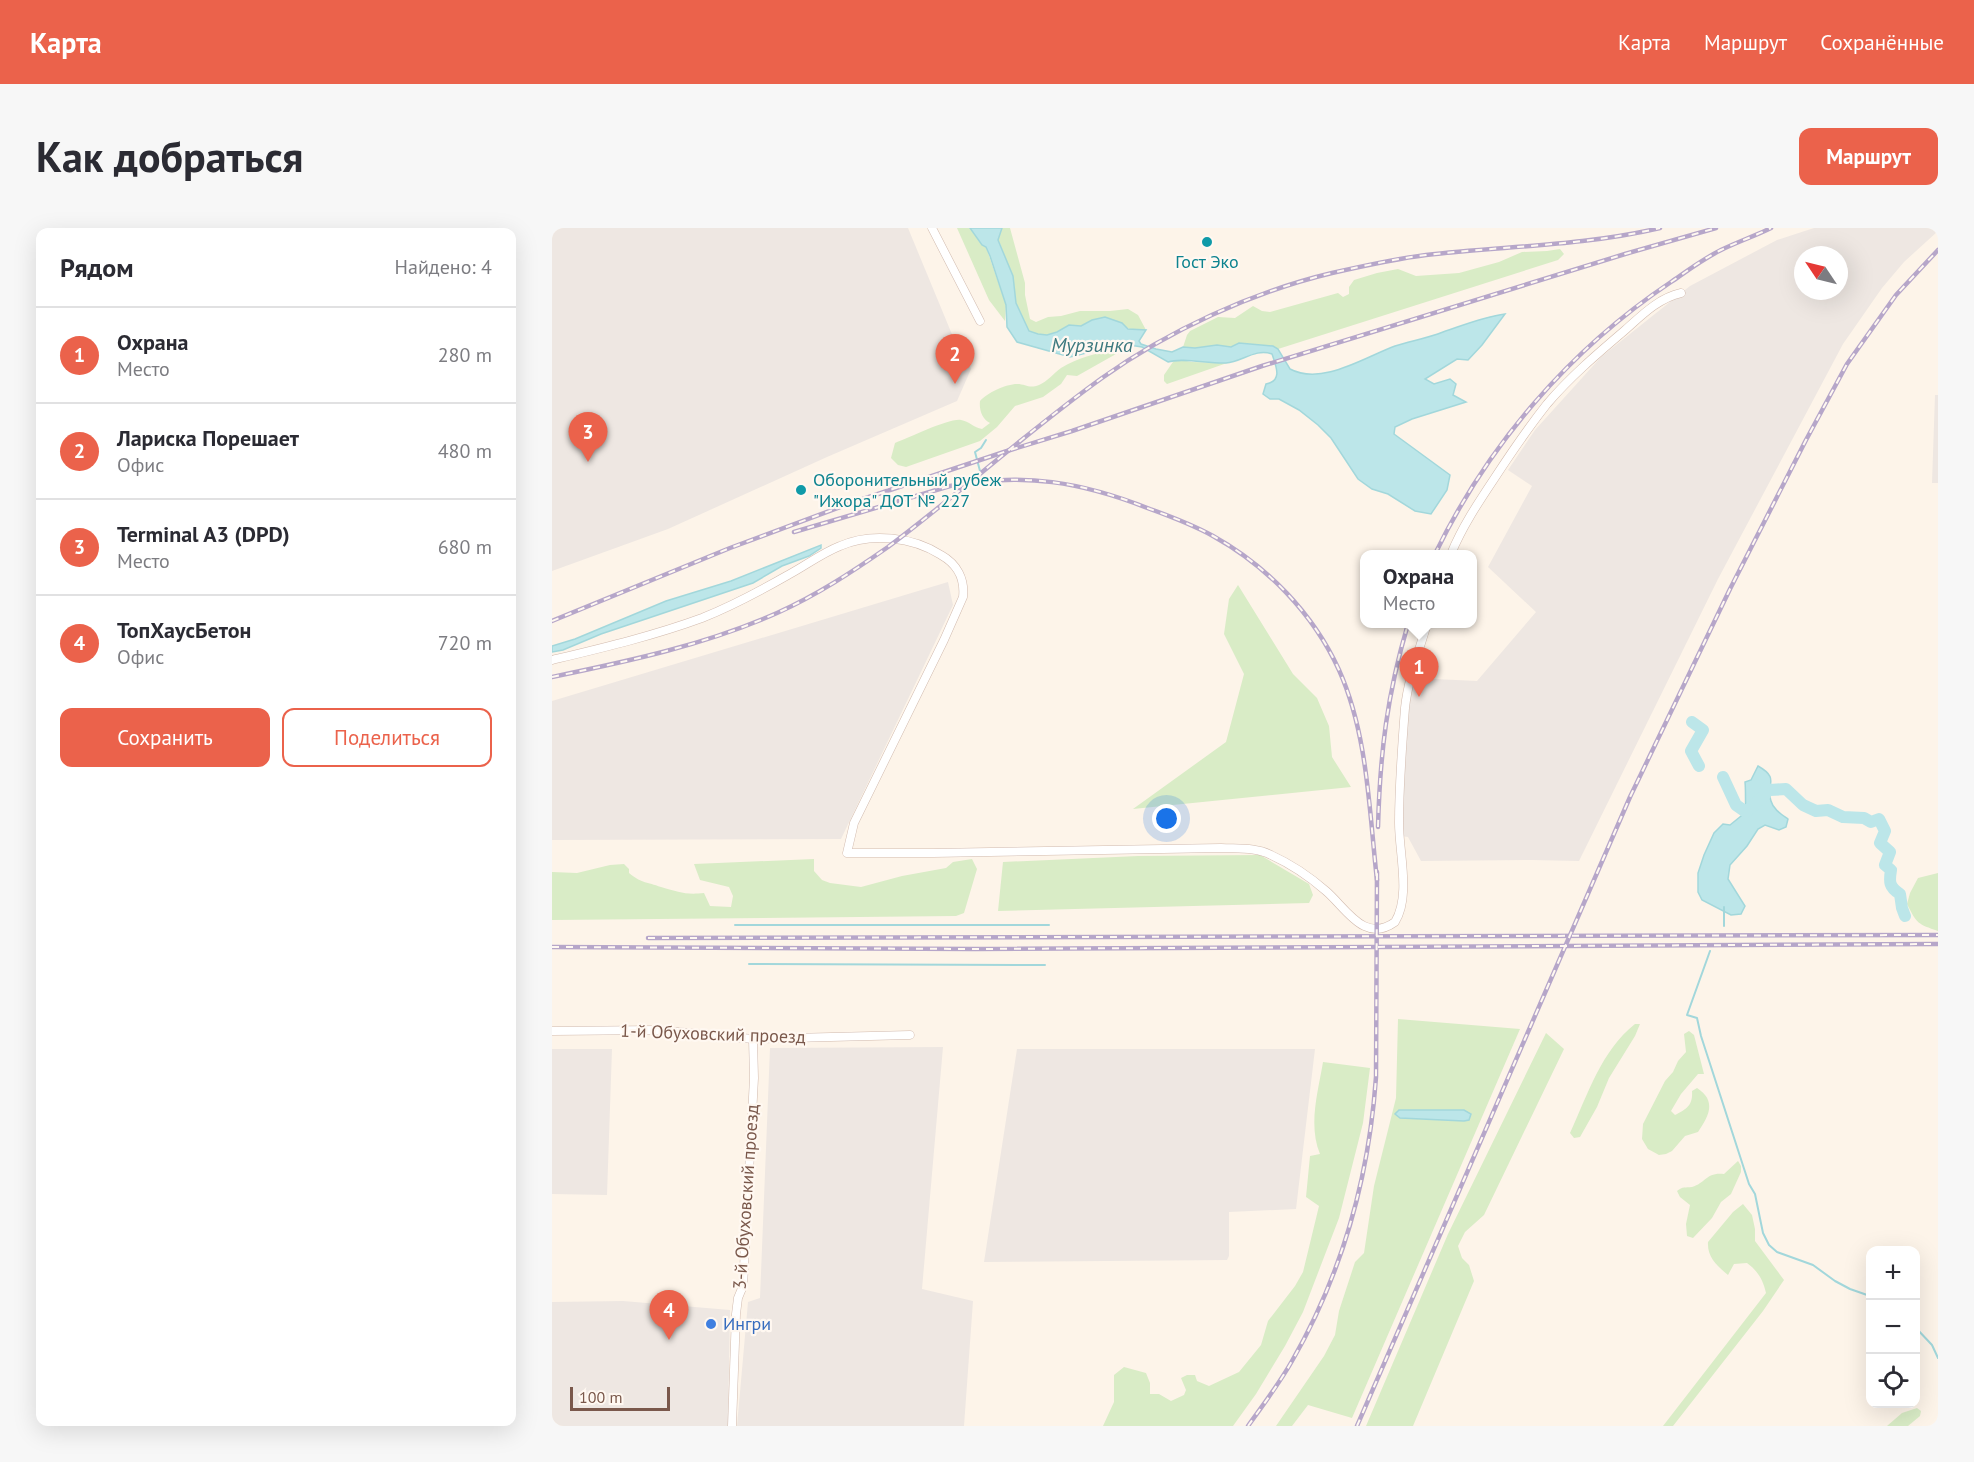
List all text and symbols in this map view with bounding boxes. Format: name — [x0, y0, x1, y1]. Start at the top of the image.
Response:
text: Карта — [30, 24, 102, 61]
text: Карта — [1618, 29, 1671, 56]
text: Маршрут — [1704, 29, 1787, 56]
text: Сохранённые — [1820, 29, 1944, 56]
button: Маршрут — [1799, 128, 1938, 185]
text: Как добраться — [36, 129, 303, 184]
marker: Гост Эко — [1200, 235, 1214, 249]
north arrow — [1794, 246, 1848, 300]
place label: Гост Эко — [1175, 250, 1239, 273]
text: Рядом — [60, 251, 134, 284]
text: Найдено: 4 — [395, 254, 492, 280]
text: Охрана — [117, 328, 189, 356]
water label: Мурзинка — [1051, 332, 1133, 358]
pin: 2 — [936, 334, 974, 384]
text: 1 — [74, 342, 85, 368]
text: 280 m — [438, 342, 492, 368]
text: Место — [117, 356, 170, 382]
pin: 3 — [568, 412, 608, 462]
text: Лариска Порешает — [117, 424, 299, 452]
text: 2 — [74, 438, 85, 464]
text: 480 m — [438, 438, 492, 464]
text: Офис — [117, 452, 164, 478]
place label: Оборонительный рубеж "Ижора" ДОТ № 227 — [813, 468, 1001, 512]
marker: Оборонительный рубеж "Ижора" ДОТ № 227 — [794, 483, 808, 497]
text: Terminal A3 (DPD) — [117, 520, 290, 548]
text: 3 — [74, 534, 85, 560]
text: 680 m — [438, 534, 492, 560]
text: Место — [117, 548, 170, 574]
popup — [1360, 550, 1477, 628]
text: Охрана — [1383, 562, 1454, 590]
text: Место — [1383, 590, 1436, 616]
text: ТопХаусБетон — [117, 616, 251, 644]
text: 4 — [74, 630, 85, 656]
text: 720 m — [438, 630, 492, 656]
text: Офис — [117, 644, 164, 670]
pin: 1 — [1400, 648, 1438, 697]
button: Сохранить — [60, 708, 270, 767]
button: Поделиться — [282, 708, 492, 767]
your location — [1152, 804, 1181, 833]
street label: 1-й Обуховский проезд — [620, 1019, 806, 1048]
street label: 3-й Обуховский проезд — [728, 1103, 763, 1290]
map controls — [1866, 1246, 1920, 1408]
button: + — [1866, 1246, 1920, 1300]
pin: 4 — [650, 1290, 688, 1340]
button: − — [1866, 1300, 1920, 1354]
place label: Ингри — [723, 1312, 771, 1335]
marker: Ингри — [704, 1317, 718, 1331]
button: locate — [1866, 1354, 1920, 1408]
scale bar — [570, 1384, 670, 1412]
text: 100 m — [579, 1387, 622, 1407]

